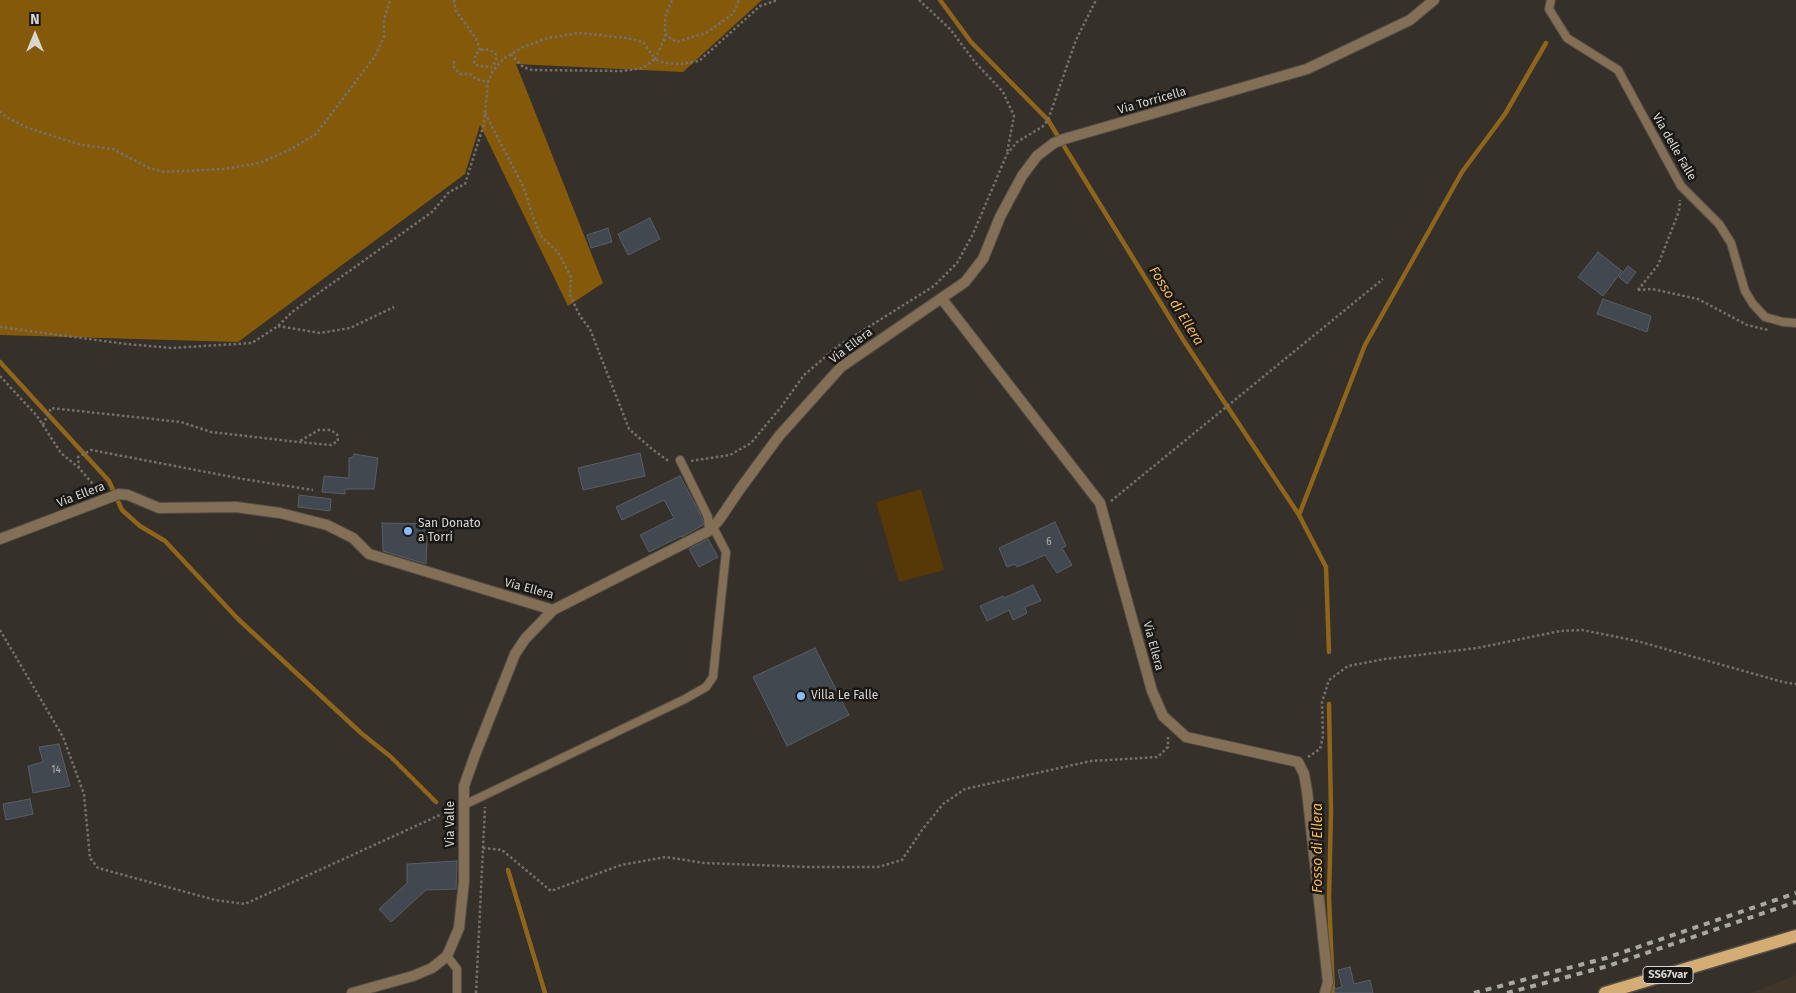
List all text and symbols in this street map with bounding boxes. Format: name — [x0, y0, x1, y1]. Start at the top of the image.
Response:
north arrow — [10, 10, 60, 60]
text: N — [30, 11, 40, 28]
street label: Via Torricella — [1116, 84, 1188, 118]
street label: Via delle Falle — [1649, 111, 1699, 183]
water label: Fosso di Ellera — [1145, 263, 1207, 349]
street label: Via Ellera — [827, 325, 875, 367]
street label: Via Ellera — [55, 479, 107, 511]
place label: San Donato a Torri — [418, 517, 481, 545]
marker: San Donato a Torri — [402, 525, 414, 537]
house number: 6 — [1046, 536, 1052, 548]
street label: Via Ellera — [503, 576, 555, 602]
street label: Via Ellera — [1140, 620, 1166, 672]
place label: Villa Le Falle — [811, 689, 878, 703]
marker: Villa Le Falle — [795, 690, 807, 702]
house number: 14 — [51, 764, 61, 776]
street label: Via Valle — [444, 801, 458, 847]
water label: Fosso di Ellera — [1310, 803, 1326, 893]
road number: SS67var — [1643, 966, 1693, 984]

